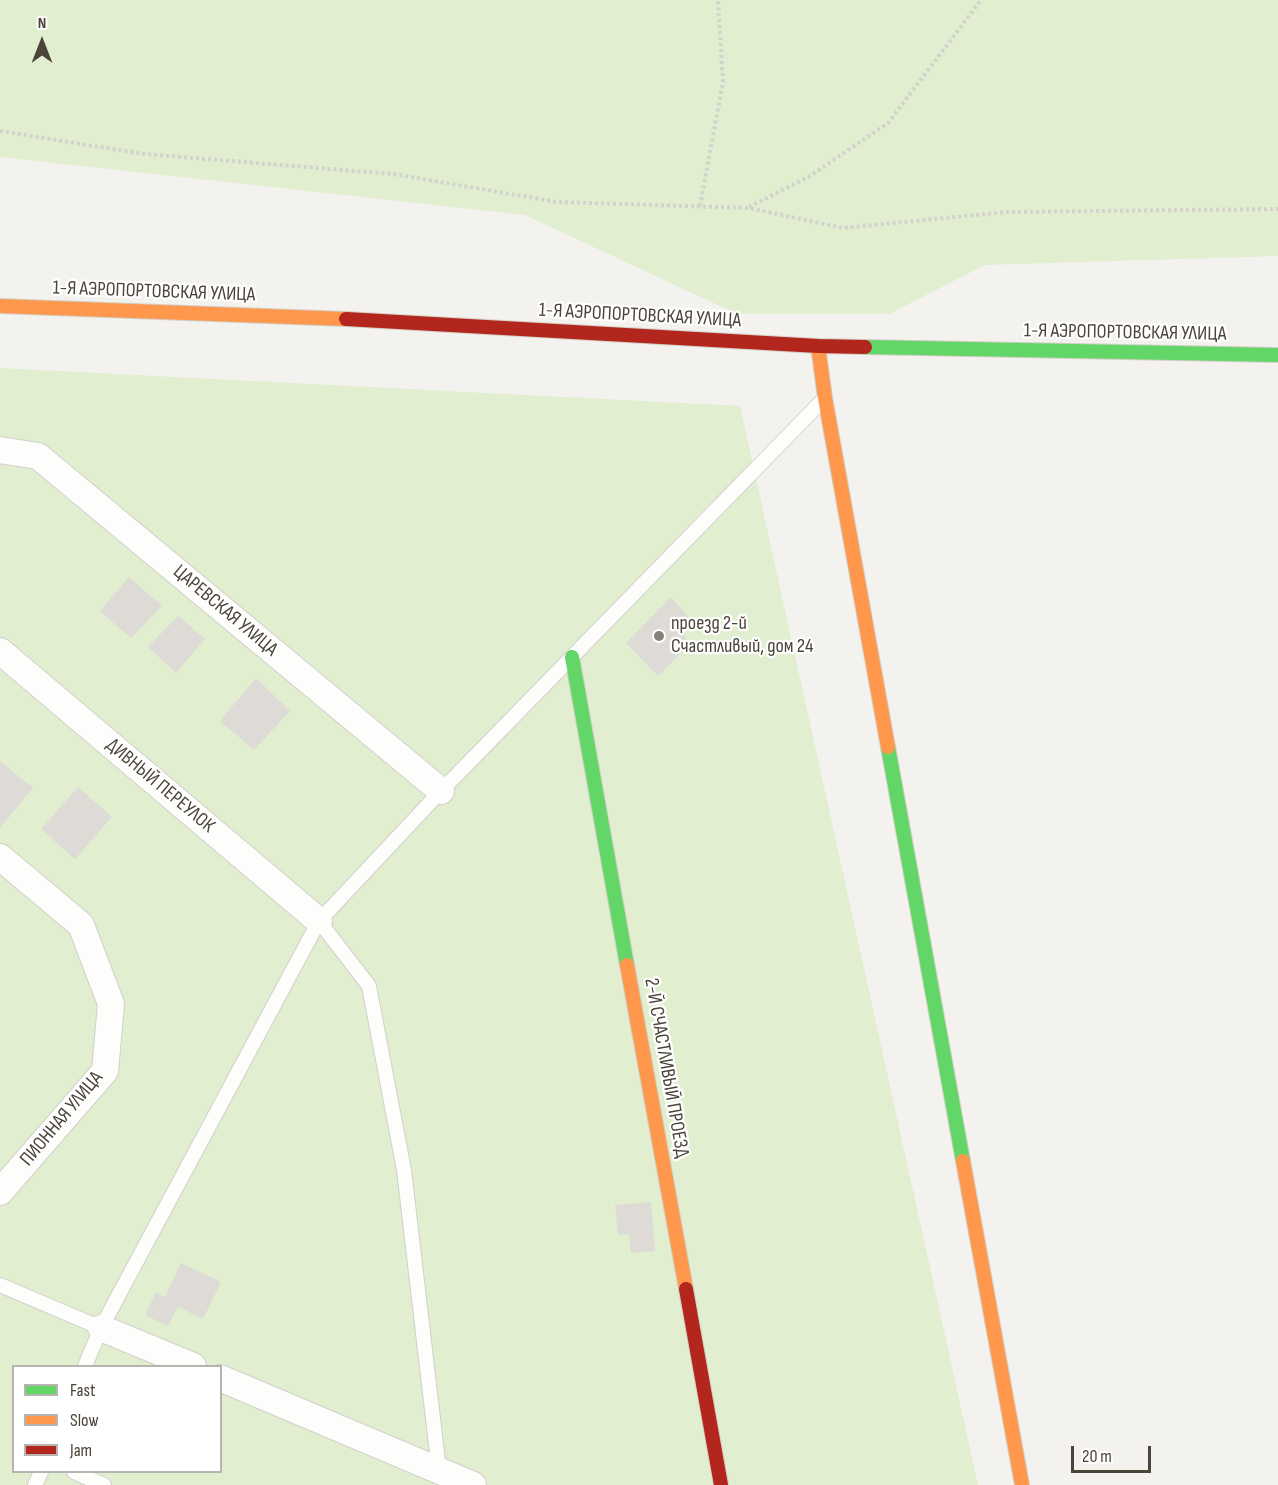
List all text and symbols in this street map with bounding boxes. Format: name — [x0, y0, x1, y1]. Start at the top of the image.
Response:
north arrow — [12, 12, 72, 72]
text: N — [38, 14, 46, 33]
street label: 1-Я АЭРОПОРТОВСКАЯ УЛИЦА — [52, 276, 256, 308]
street label: 1-Я АЭРОПОРТОВСКАЯ УЛИЦА — [538, 299, 742, 333]
street label: 1-Я АЭРОПОРТОВСКАЯ УЛИЦА — [1024, 319, 1226, 347]
street label: ЦАРЕВСКАЯ УЛИЦА — [168, 560, 282, 662]
place label: проезд 2-й Счастливый, дом 24 — [671, 612, 813, 659]
marker: проезд 2-й Счастливый, дом 24 — [652, 629, 666, 643]
street label: ДИВНЫЙ ПЕРЕУЛОК — [101, 734, 219, 838]
street label: 2-Й СЧАСТЛИВЫЙ ПРОЕЗД — [638, 976, 694, 1160]
street label: ПИОННАЯ УЛИЦА — [15, 1067, 109, 1171]
legend — [12, 1365, 222, 1473]
text: Fast — [70, 1380, 95, 1401]
text: Slow — [70, 1410, 99, 1431]
scale bar — [1074, 1434, 1154, 1472]
text: Jam — [70, 1440, 92, 1461]
text: 20 m — [1082, 1446, 1112, 1467]

